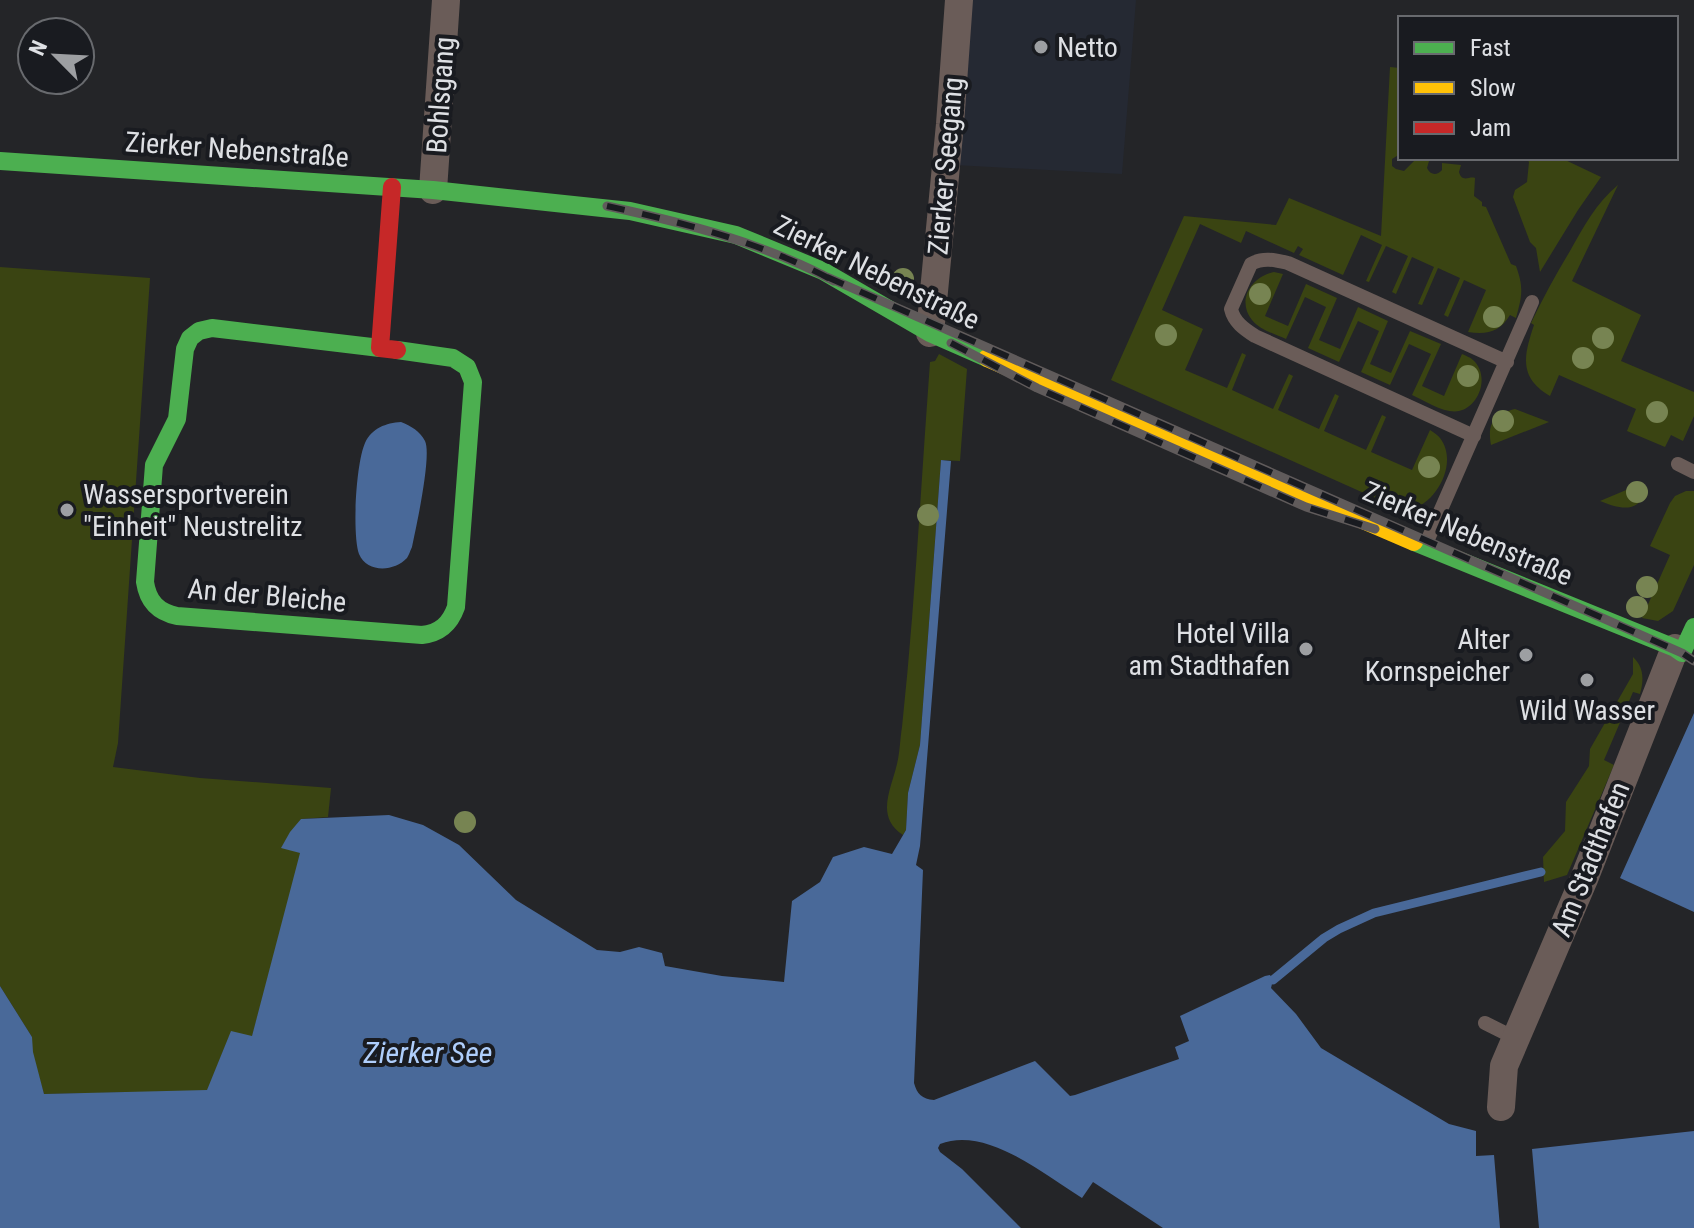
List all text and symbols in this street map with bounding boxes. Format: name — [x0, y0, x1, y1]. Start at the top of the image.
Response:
north arrow — [16, 16, 96, 96]
legend — [1398, 16, 1678, 160]
place label: Netto — [1057, 31, 1118, 64]
text: Fast — [1470, 34, 1511, 62]
street label: Bohlsgang — [420, 36, 461, 154]
text: N — [24, 37, 52, 59]
marker: Netto — [1032, 38, 1050, 56]
text: Slow — [1470, 74, 1516, 102]
street label: Zierker Seegang — [921, 76, 970, 256]
text: Jam — [1470, 114, 1511, 142]
street label: Zierker Nebenstraße — [124, 125, 350, 174]
street label: Zierker Nebenstraße — [769, 208, 985, 336]
street label: Zierker Nebenstraße — [1358, 474, 1577, 592]
place label: Wassersportverein "Einheit" Neustrelitz — [83, 478, 303, 543]
marker: Wassersportverein "Einheit" Neustrelitz — [58, 501, 76, 519]
street label: An der Bleiche — [186, 572, 348, 619]
place label: Hotel Villa am Stadthafen — [1129, 617, 1290, 682]
place label: Alter Kornspeicher — [1365, 623, 1510, 688]
marker: Hotel Villa am Stadthafen — [1297, 640, 1315, 658]
marker: Alter Kornspeicher — [1517, 646, 1535, 664]
marker: Wild Wasser — [1578, 671, 1596, 689]
place label: Wild Wasser — [1519, 694, 1655, 727]
street label: Am Stadthafen — [1544, 777, 1637, 941]
water label: Zierker See — [363, 1035, 492, 1070]

